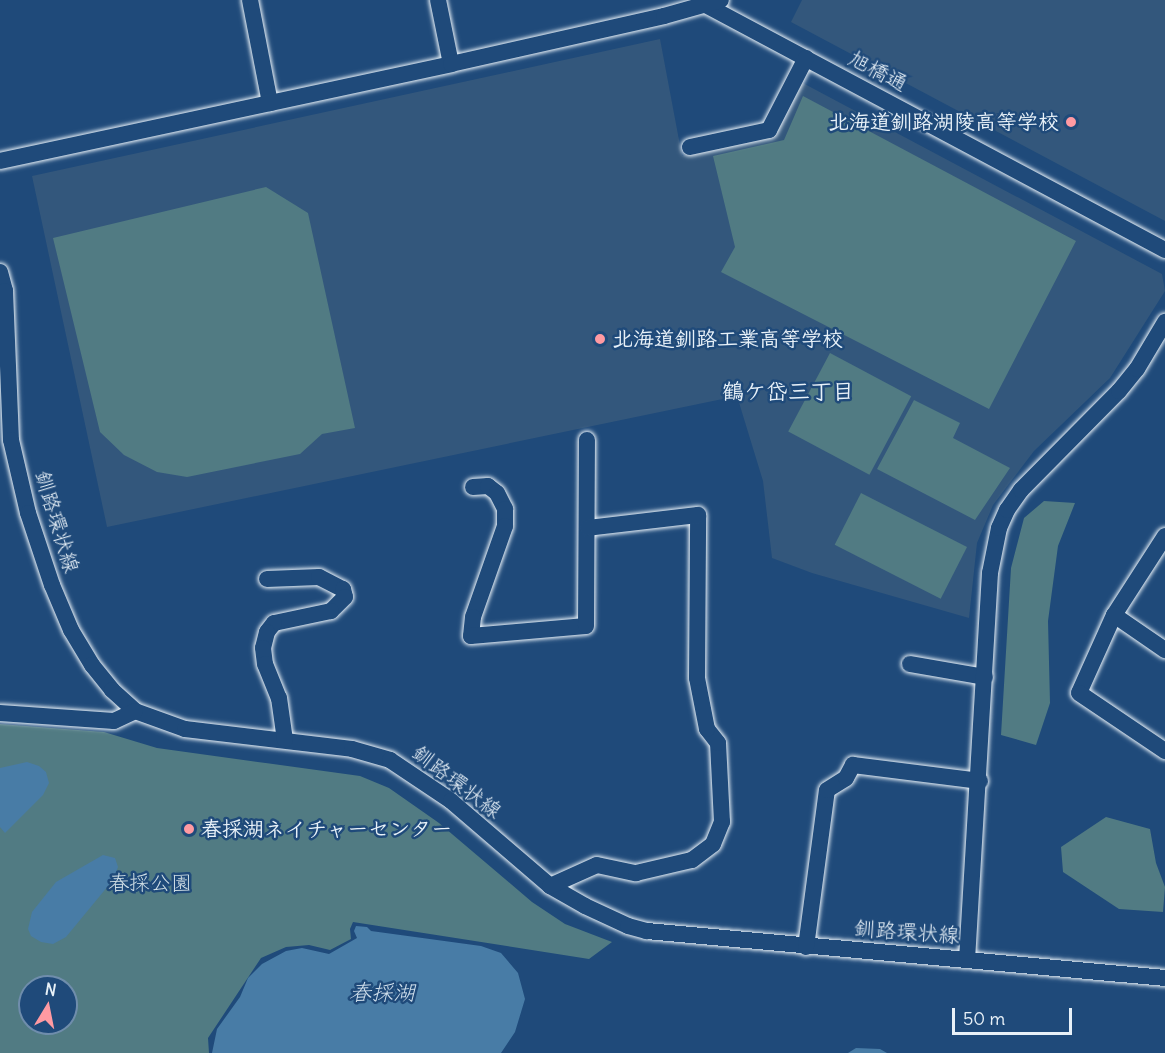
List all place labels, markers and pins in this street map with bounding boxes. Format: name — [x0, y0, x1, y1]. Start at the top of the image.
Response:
place label: 北海道釧路湖陵高等学校 — [828, 109, 1059, 135]
marker: 北海道釧路湖陵高等学校 — [1064, 115, 1078, 129]
place label: 北海道釧路工業高等学校 — [612, 326, 843, 352]
marker: 北海道釧路工業高等学校 — [593, 332, 607, 346]
place label: 春採湖ネイチャーセンター — [201, 816, 453, 842]
marker: 春採湖ネイチャーセンター — [182, 822, 196, 836]

